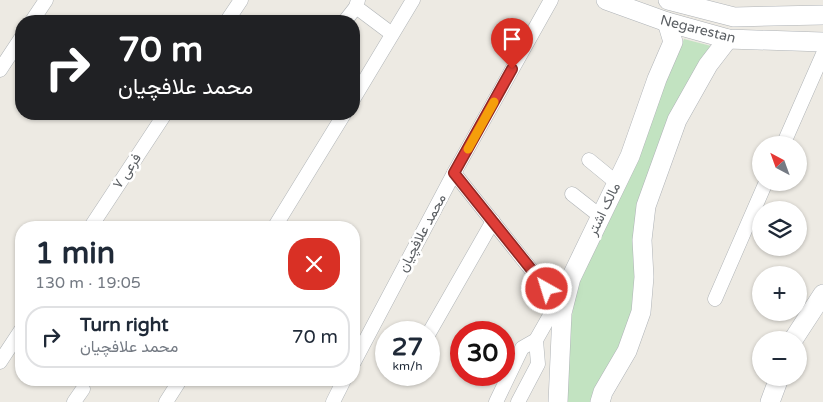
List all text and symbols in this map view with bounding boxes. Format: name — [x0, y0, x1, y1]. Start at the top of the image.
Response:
street label: Negarestan — [659, 11, 737, 47]
pin — [491, 18, 533, 69]
icon: arrive — [498, 25, 526, 53]
text: 70 m — [118, 29, 203, 71]
icon: right — [35, 35, 100, 100]
text: محمد علافچیان — [118, 74, 253, 100]
north arrow — [752, 136, 808, 191]
map controls — [752, 136, 807, 386]
street label: فرعی ۷ — [109, 150, 145, 192]
street label: مالک اشتر — [583, 180, 624, 239]
street label: محمد علافچیان — [394, 191, 451, 275]
button: layers — [752, 201, 807, 256]
text: 1 min — [35, 235, 115, 272]
button: close — [288, 238, 340, 290]
position arrow — [520, 262, 572, 314]
button: + — [752, 266, 807, 321]
text: 130 m · 19:05 — [35, 273, 141, 293]
text: Turn right — [80, 314, 168, 336]
speed limit sign: 30 — [450, 321, 515, 386]
icon: right — [37, 323, 65, 351]
text: 70 m — [292, 326, 338, 348]
button: − — [752, 331, 807, 386]
text: 27 — [392, 332, 423, 362]
text: محمد علافچیان — [80, 337, 178, 357]
text: km/h — [392, 359, 423, 373]

